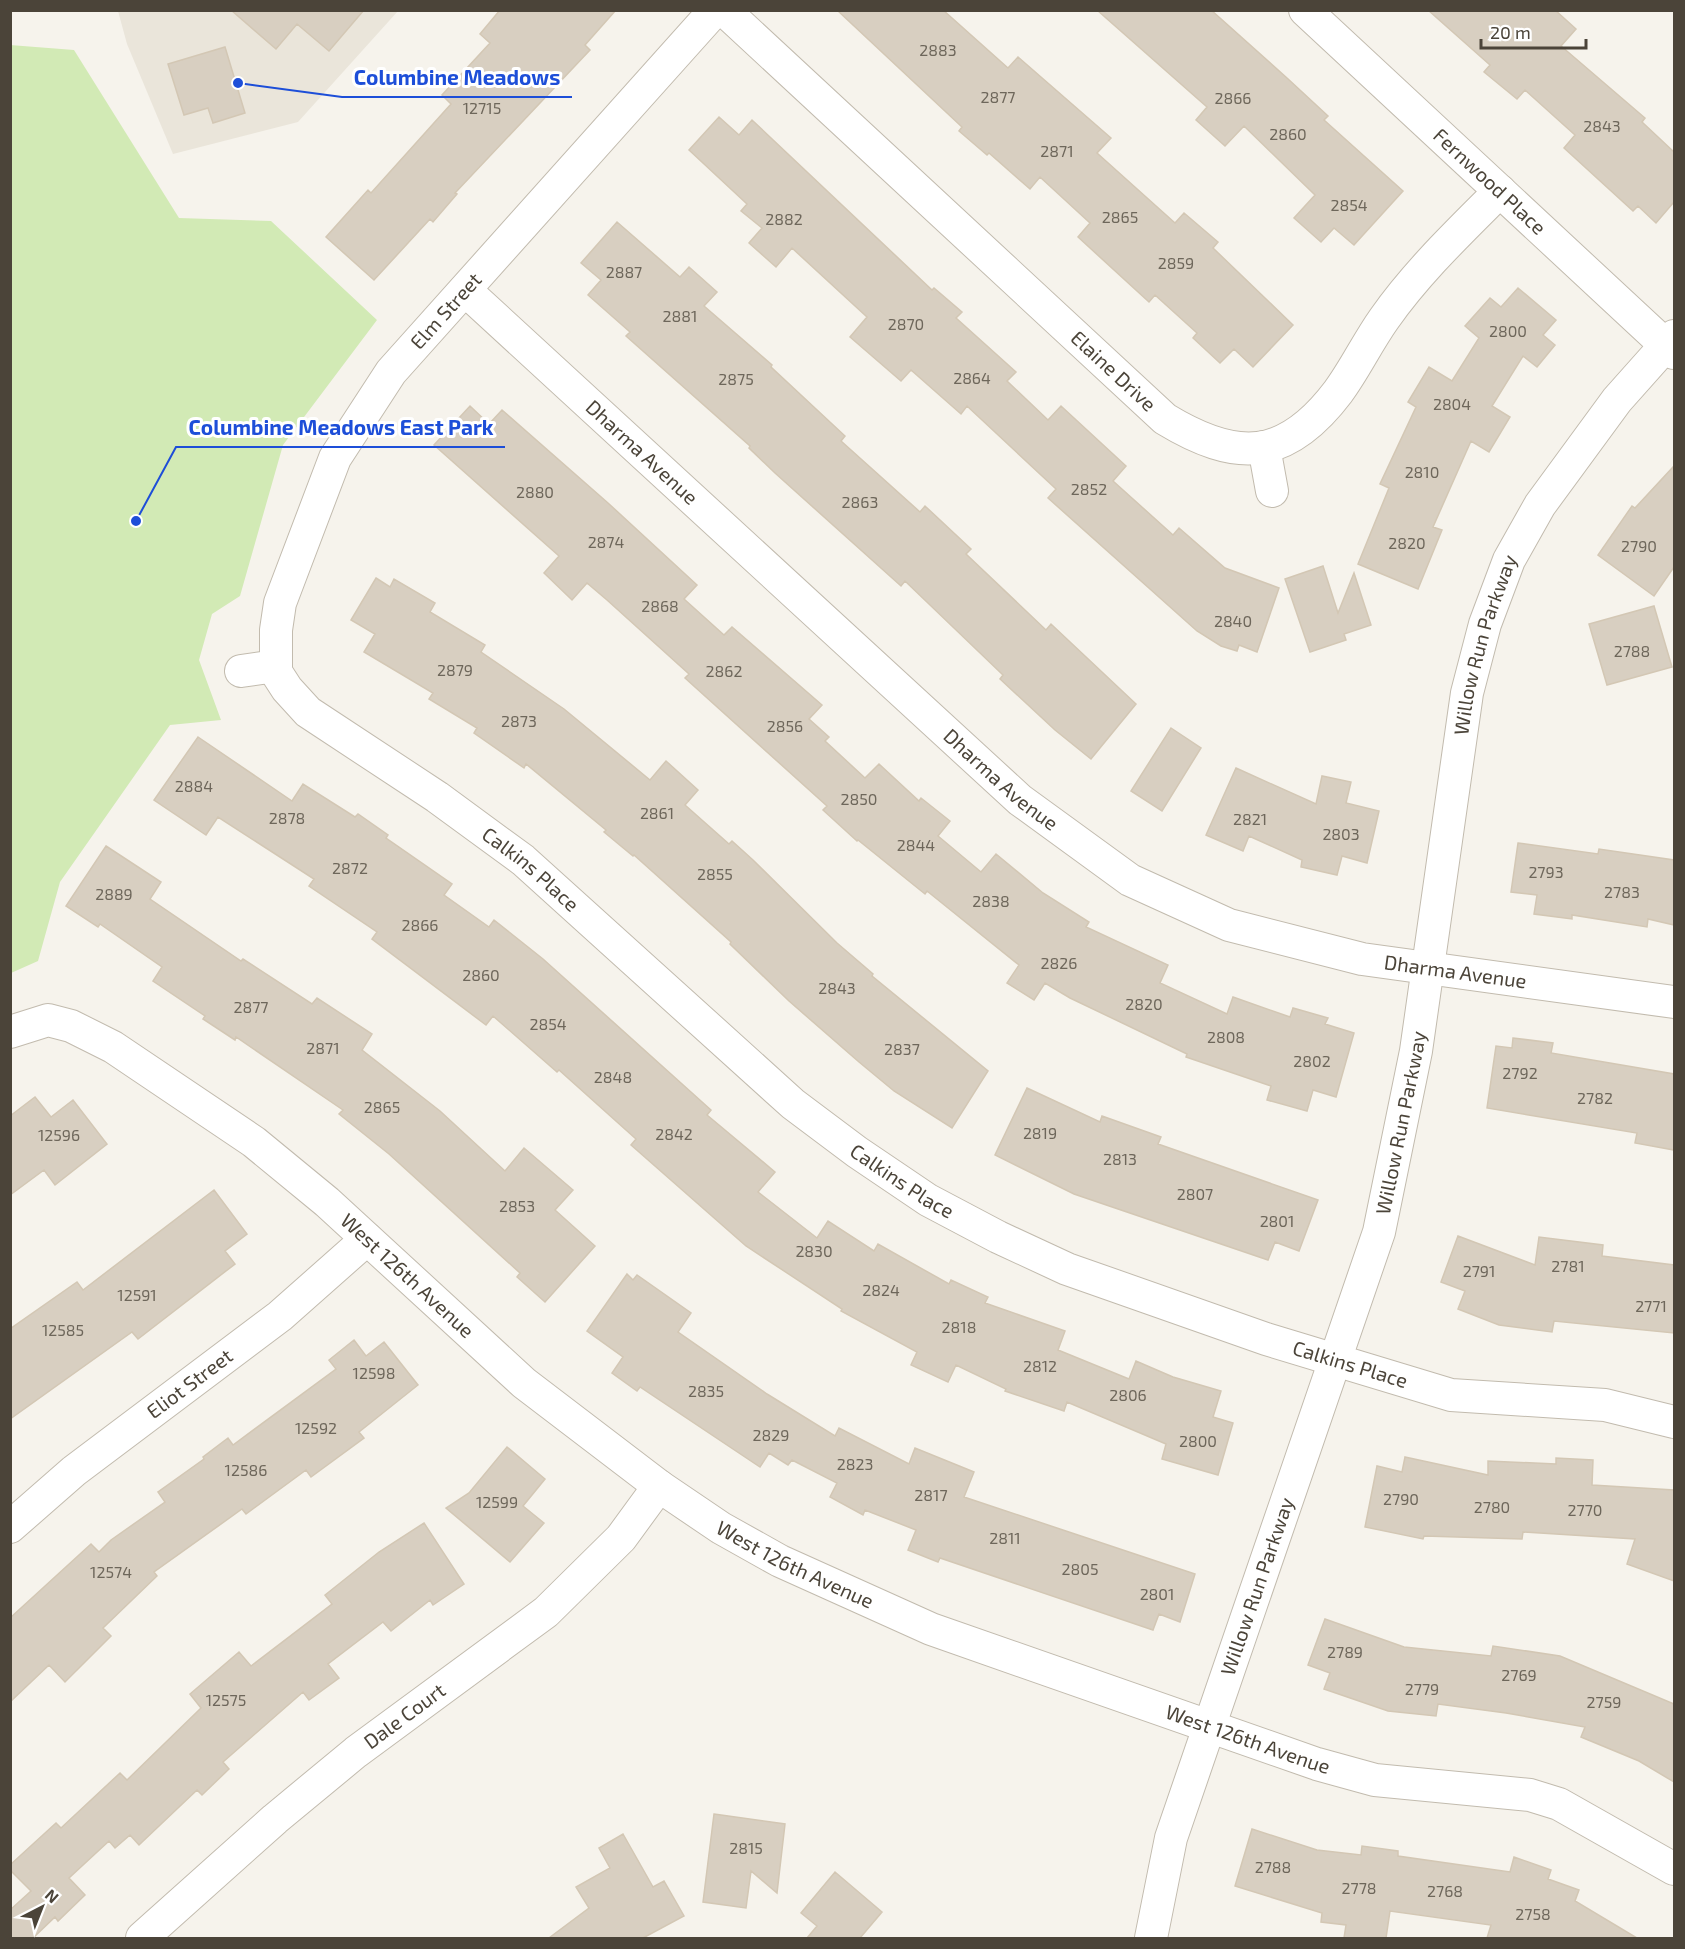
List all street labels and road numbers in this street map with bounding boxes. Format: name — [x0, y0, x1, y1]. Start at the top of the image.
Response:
street label: Fernwood Place — [1429, 123, 1552, 239]
street label: Elm Street — [405, 267, 486, 354]
street label: Elaine Drive — [1066, 325, 1162, 416]
street label: Dharma Avenue — [581, 394, 703, 509]
street label: Willow Run Parkway — [1448, 551, 1521, 736]
street label: Dharma Avenue — [939, 723, 1063, 835]
street label: Calkins Place — [478, 821, 584, 916]
street label: Dharma Avenue — [1383, 949, 1528, 993]
street label: Willow Run Parkway — [1370, 1029, 1430, 1217]
street label: Calkins Place — [846, 1138, 958, 1223]
street label: West 126th Avenue — [336, 1208, 480, 1342]
street label: Calkins Place — [1290, 1335, 1411, 1392]
street label: Eliot Street — [142, 1343, 237, 1423]
street label: Willow Run Parkway — [1215, 1494, 1298, 1678]
street label: West 126th Avenue — [712, 1515, 878, 1613]
street label: Dale Court — [359, 1677, 450, 1753]
street label: West 126th Avenue — [1163, 1699, 1333, 1778]

